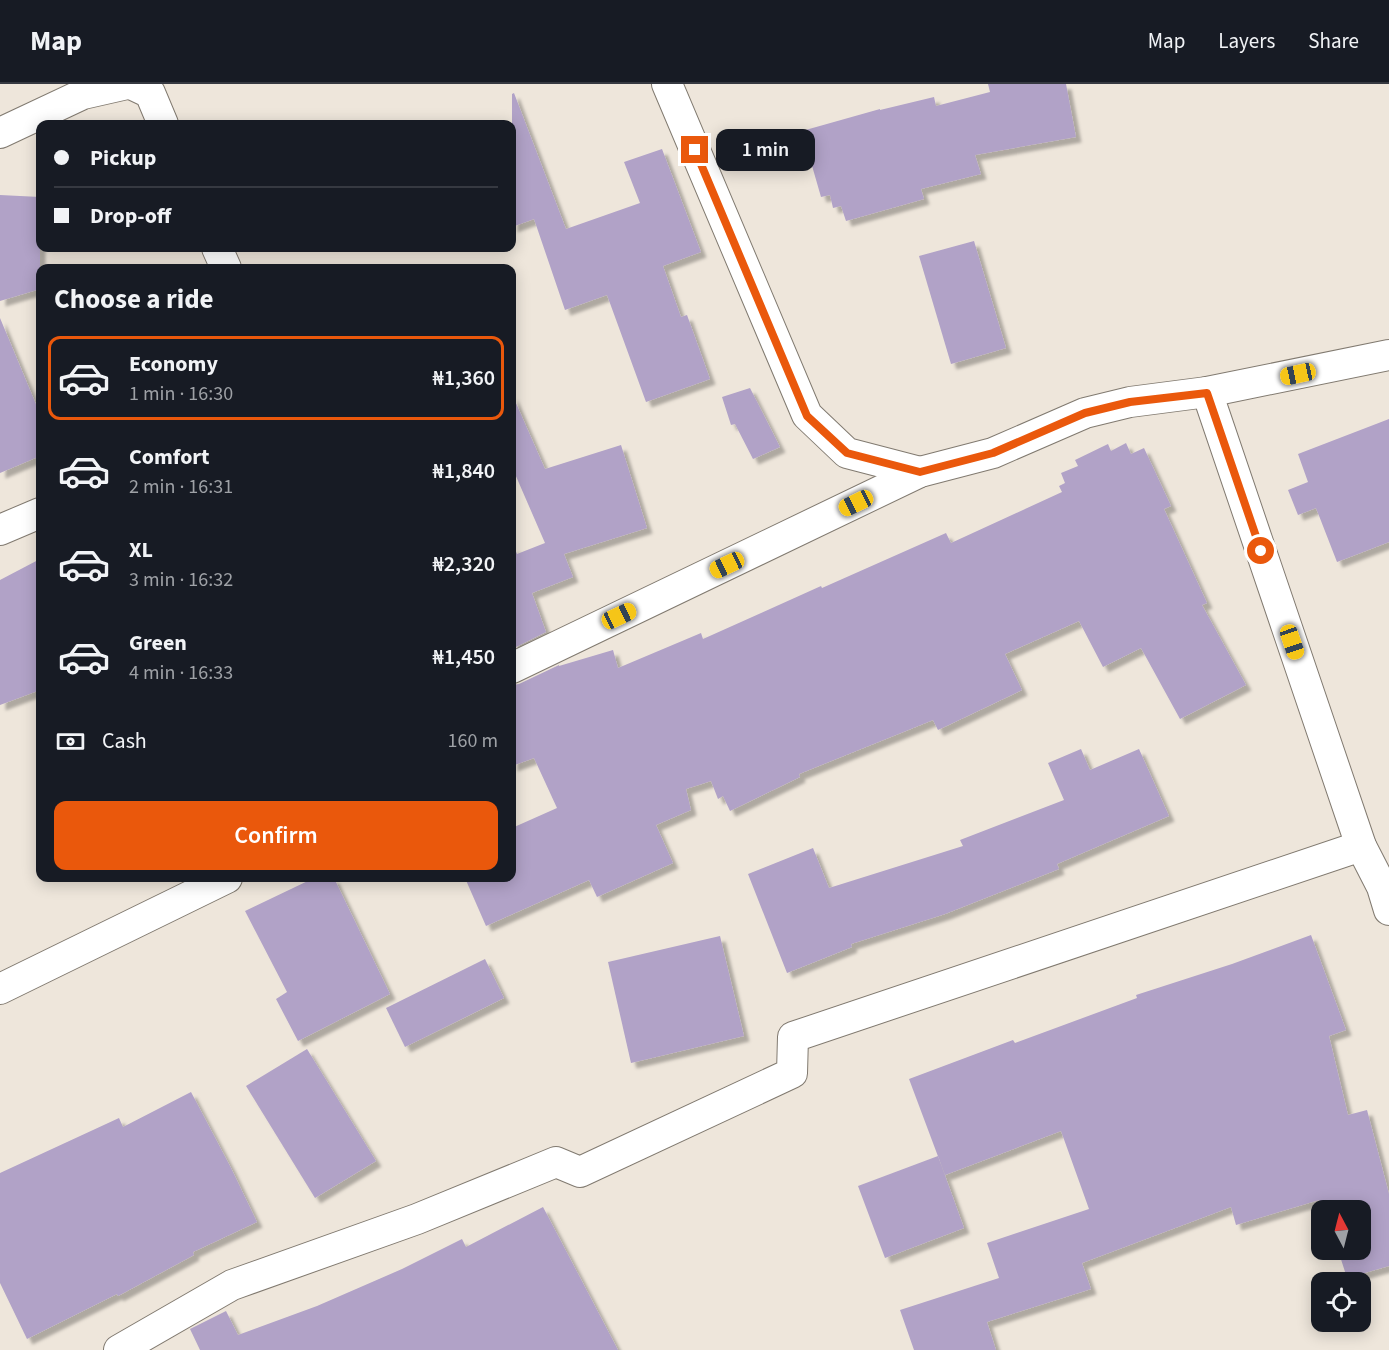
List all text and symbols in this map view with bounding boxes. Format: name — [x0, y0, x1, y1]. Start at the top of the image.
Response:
text: Map — [30, 21, 82, 61]
text: Map — [1148, 26, 1185, 56]
text: Layers — [1218, 26, 1275, 56]
text: Share — [1308, 26, 1359, 56]
callout: 1 min — [716, 129, 815, 171]
route end — [681, 136, 708, 163]
text: 1 min — [742, 136, 789, 164]
text: Pickup — [90, 142, 156, 174]
text: Drop-off — [90, 200, 171, 232]
text: Choose a ride — [54, 280, 214, 319]
text: Economy — [129, 348, 218, 380]
icon: car — [57, 351, 111, 405]
car — [1279, 361, 1317, 387]
text: ₦1,360 — [433, 362, 495, 394]
text: 1 min · 16:30 — [129, 380, 233, 408]
text: Comfort — [129, 441, 210, 473]
icon: car — [57, 444, 111, 498]
text: ₦1,840 — [433, 455, 495, 487]
text: 2 min · 16:31 — [129, 473, 233, 501]
car — [836, 487, 876, 519]
text: XL — [129, 534, 153, 566]
icon: car — [57, 537, 111, 591]
route start — [1247, 537, 1274, 564]
text: ₦2,320 — [433, 548, 495, 580]
car — [707, 549, 747, 581]
text: 3 min · 16:32 — [129, 566, 233, 594]
car — [599, 600, 639, 632]
car — [1278, 622, 1306, 662]
text: Green — [129, 627, 187, 659]
icon: car — [57, 630, 111, 684]
text: ₦1,450 — [433, 641, 495, 673]
text: 4 min · 16:33 — [129, 659, 233, 687]
icon: cash — [54, 725, 87, 758]
text: Cash — [102, 725, 147, 757]
text: 160 m — [448, 727, 498, 755]
button: Confirm — [54, 801, 498, 870]
north arrow — [1311, 1200, 1371, 1260]
map controls — [1311, 1200, 1371, 1332]
button: locate — [1311, 1272, 1371, 1332]

